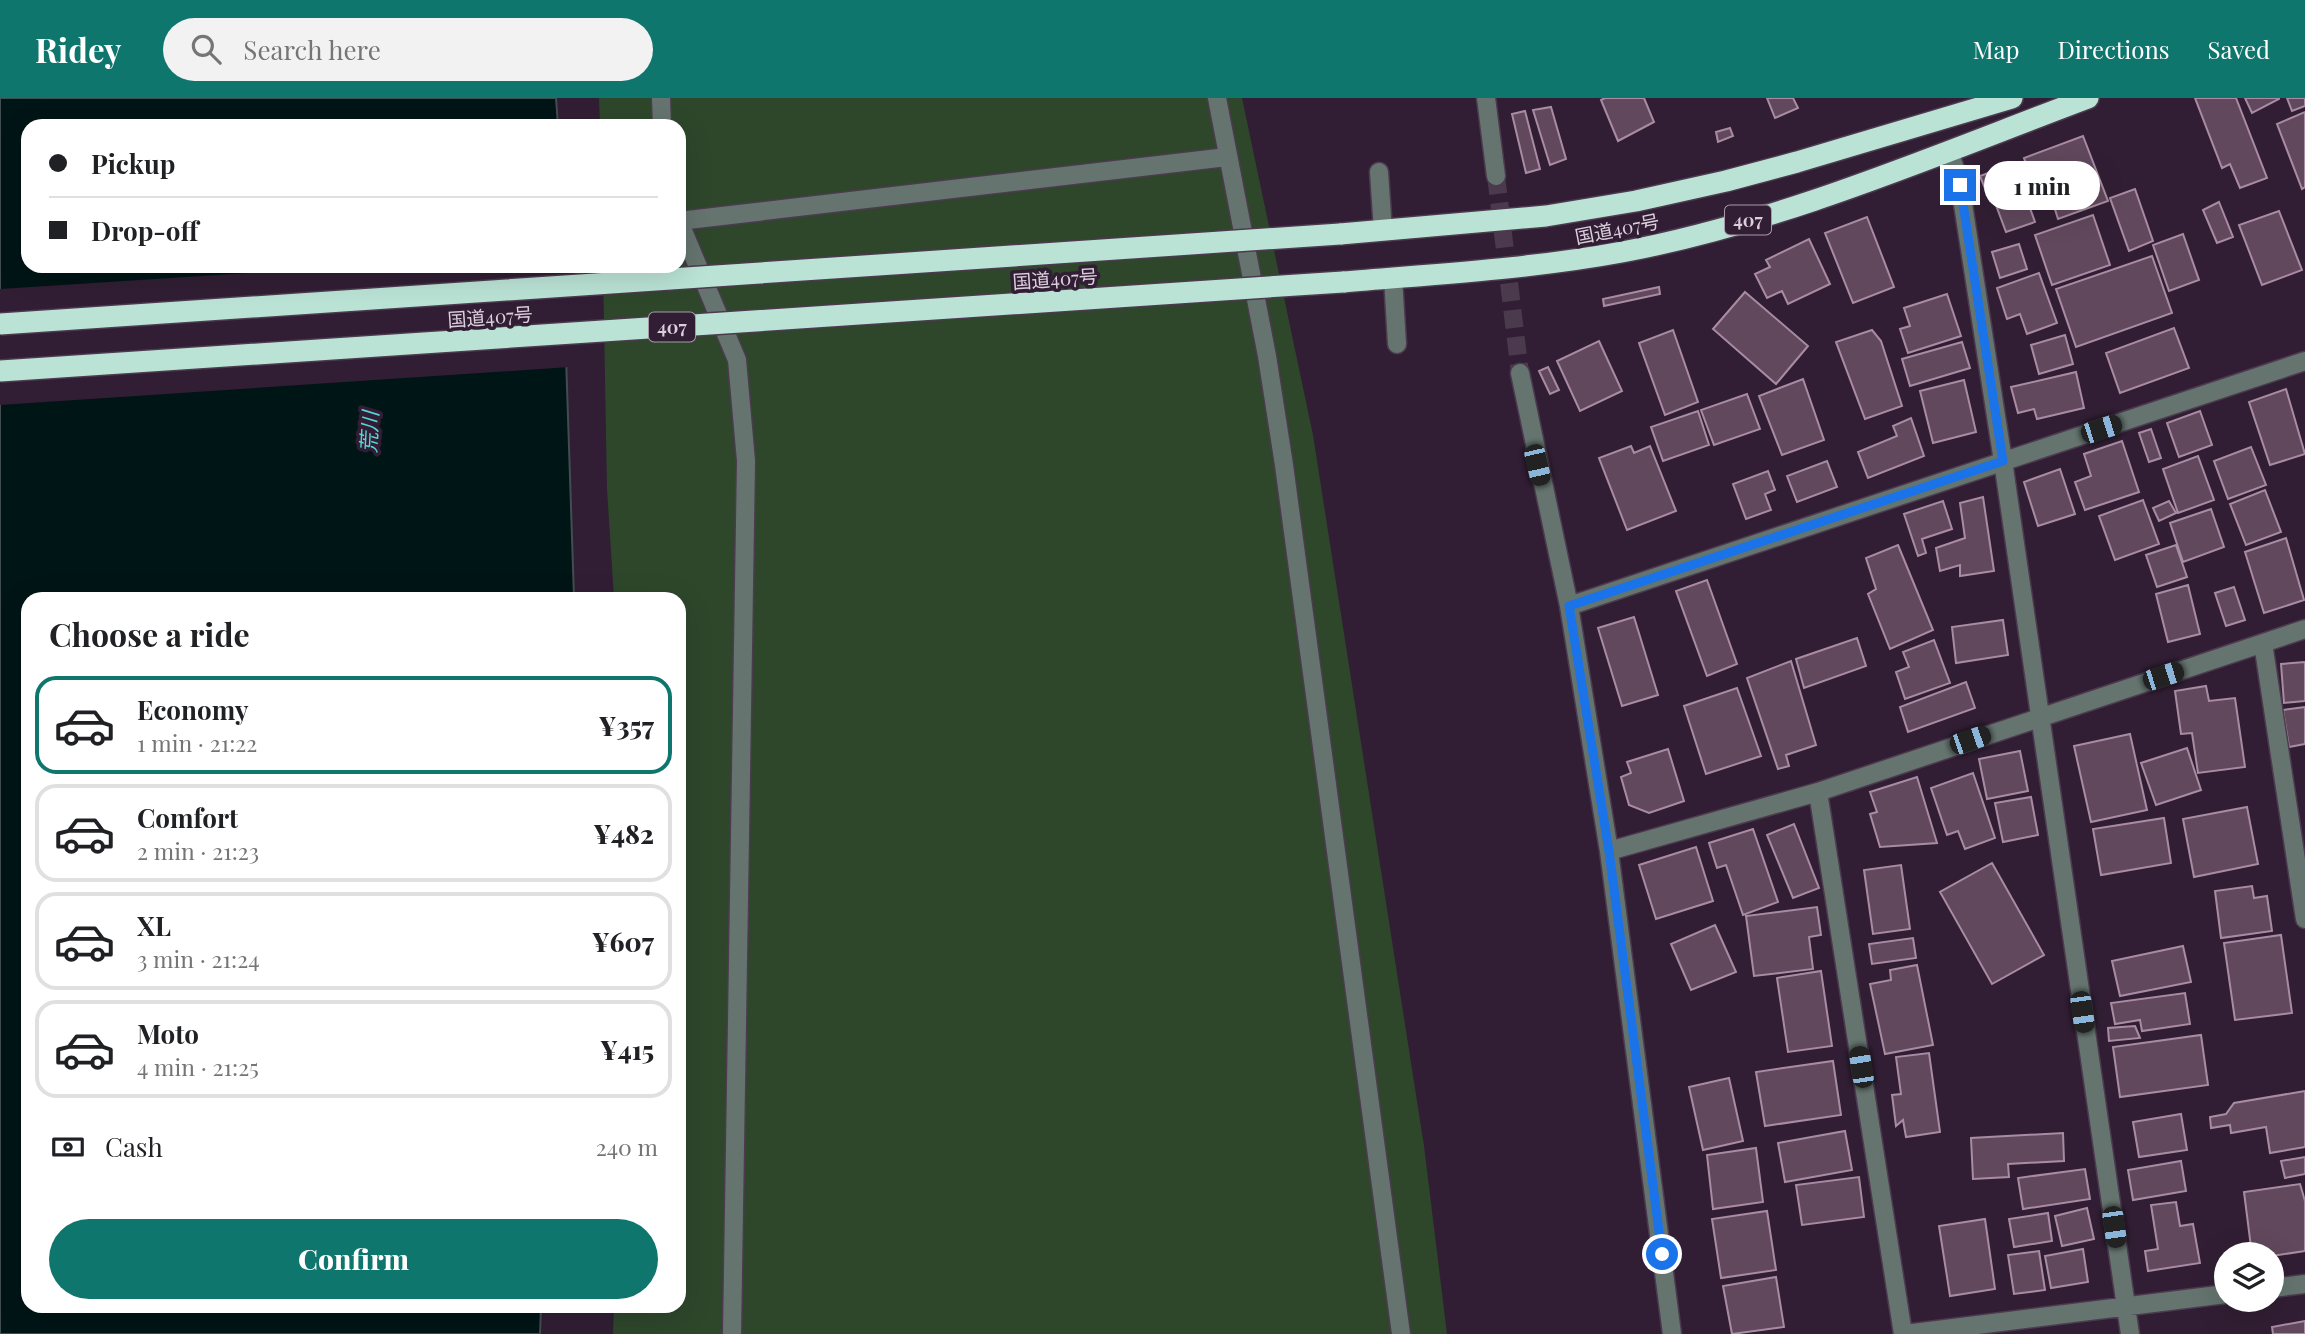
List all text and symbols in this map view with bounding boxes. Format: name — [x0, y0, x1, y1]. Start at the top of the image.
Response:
search box — [163, 18, 653, 81]
text: Ridey — [35, 27, 121, 71]
icon: search — [187, 30, 225, 68]
text: Search here — [243, 32, 381, 67]
text: Map — [1973, 33, 2019, 65]
text: Directions — [2057, 33, 2170, 65]
text: Saved — [2208, 33, 2270, 65]
text: Pickup — [91, 146, 175, 181]
callout: 1 min — [1984, 160, 2100, 210]
route end — [1944, 169, 1976, 201]
text: 1 min — [2014, 170, 2070, 201]
road number: 407 — [1725, 205, 1771, 234]
street label: 国道407号 — [1573, 207, 1661, 249]
text: Drop-off — [91, 213, 198, 248]
street label: 国道407号 — [1011, 262, 1099, 294]
street label: 国道407号 — [446, 300, 534, 332]
road number: 407 — [649, 312, 695, 342]
water label: 荒川 — [353, 408, 383, 454]
car — [2078, 413, 2125, 445]
car — [1523, 442, 1552, 488]
text: Choose a ride — [49, 612, 250, 655]
car — [2140, 660, 2187, 692]
text: Economy — [137, 692, 248, 727]
icon: car — [53, 694, 116, 757]
text: ¥357 — [599, 708, 654, 743]
car — [1947, 723, 1994, 757]
text: 1 min · 21:22 — [137, 727, 257, 758]
text: Comfort — [137, 800, 238, 835]
icon: car — [53, 802, 116, 865]
text: ¥482 — [593, 816, 654, 851]
text: 2 min · 21:23 — [137, 835, 259, 866]
text: XL — [137, 908, 171, 943]
icon: car — [53, 910, 116, 973]
text: ¥607 — [592, 924, 654, 959]
text: 3 min · 21:24 — [137, 943, 260, 974]
car — [2069, 990, 2096, 1034]
text: Moto — [137, 1016, 199, 1051]
icon: car — [53, 1018, 116, 1081]
text: ¥415 — [600, 1032, 654, 1067]
car — [1848, 1045, 1875, 1089]
text: 4 min · 21:25 — [137, 1051, 259, 1082]
icon: cash — [49, 1128, 87, 1166]
text: Cash — [105, 1129, 163, 1164]
text: 240 m — [596, 1131, 658, 1162]
car — [2101, 1205, 2128, 1249]
button: Confirm — [49, 1219, 658, 1299]
route start — [1646, 1238, 1678, 1270]
map controls — [2214, 1242, 2284, 1312]
button: layers — [2214, 1242, 2284, 1312]

